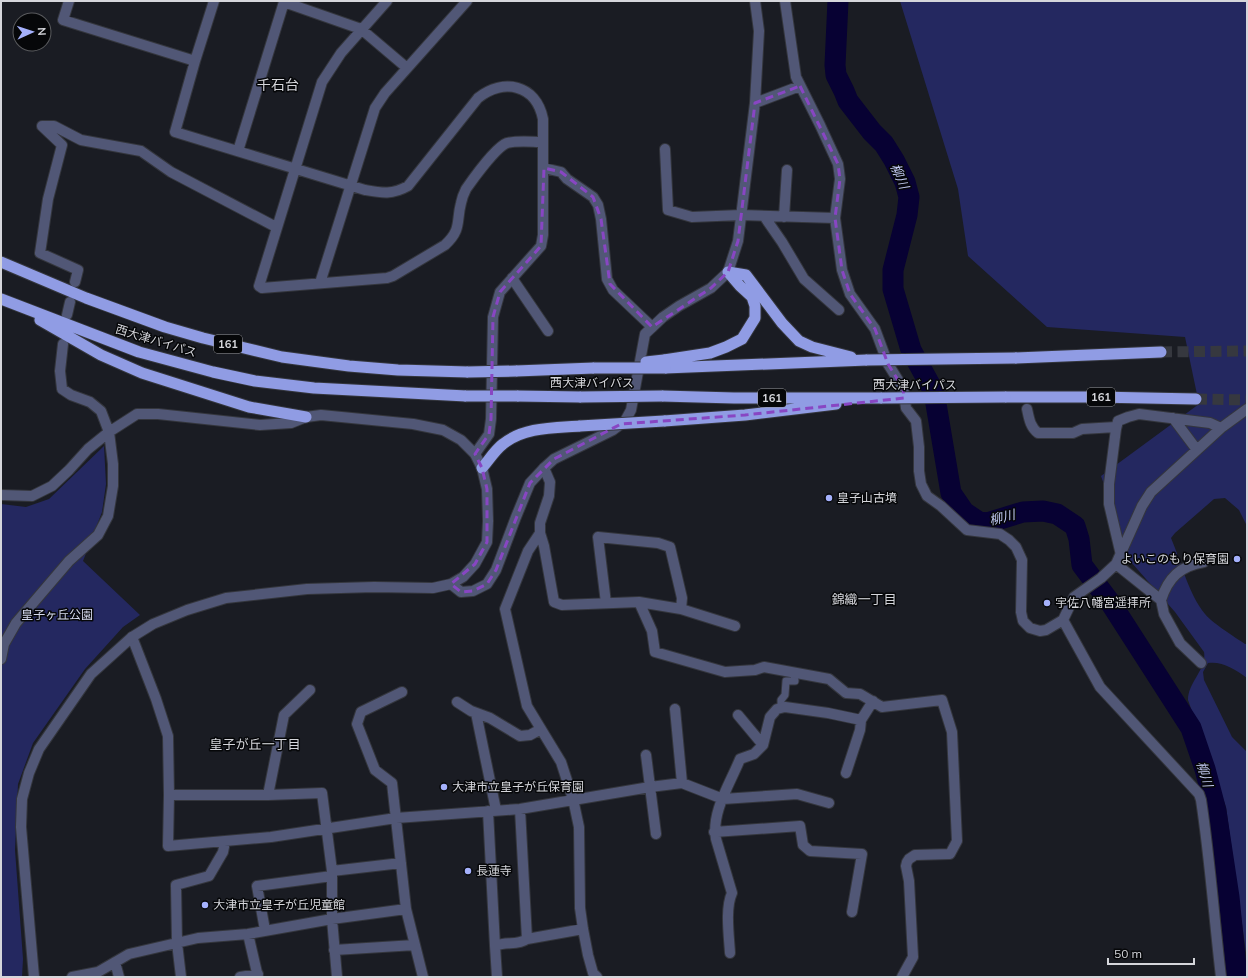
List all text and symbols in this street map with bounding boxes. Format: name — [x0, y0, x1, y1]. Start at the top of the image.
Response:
north arrow — [12, 12, 52, 52]
text: N — [35, 27, 49, 36]
district label: 千石台 — [257, 76, 299, 94]
water label: 柳川 — [888, 161, 913, 193]
street label: 西大津バイパス — [114, 321, 198, 360]
road number: 161 — [214, 335, 242, 353]
street label: 西大津バイパス — [550, 375, 634, 390]
street label: 西大津バイパス — [873, 377, 957, 392]
road number: 161 — [1087, 388, 1115, 406]
road number: 161 — [758, 389, 786, 407]
place label: 皇子山古墳 — [837, 490, 897, 505]
marker: 皇子山古墳 — [824, 493, 834, 503]
water label: 柳川 — [987, 506, 1018, 528]
place label: よいこのもり保育園 — [1121, 551, 1229, 566]
marker: よいこのもり保育園 — [1232, 554, 1242, 564]
district label: 錦織一丁目 — [831, 591, 897, 607]
place label: 宇佐八幡宮遥拝所 — [1055, 595, 1151, 610]
marker: 宇佐八幡宮遥拝所 — [1042, 598, 1052, 608]
park label: 皇子ヶ丘公園 — [21, 607, 93, 622]
district label: 皇子が丘一丁目 — [209, 736, 301, 752]
water label: 柳川 — [1194, 759, 1217, 791]
place label: 大津市立皇子が丘保育園 — [452, 779, 584, 794]
marker: 大津市立皇子が丘保育園 — [439, 782, 449, 792]
place label: 長蓮寺 — [476, 863, 512, 878]
marker: 長蓮寺 — [463, 866, 473, 876]
place label: 大津市立皇子が丘児童館 — [213, 897, 345, 912]
marker: 大津市立皇子が丘児童館 — [200, 900, 210, 910]
scale bar — [1108, 940, 1194, 966]
text: 50 m — [1114, 946, 1142, 961]

